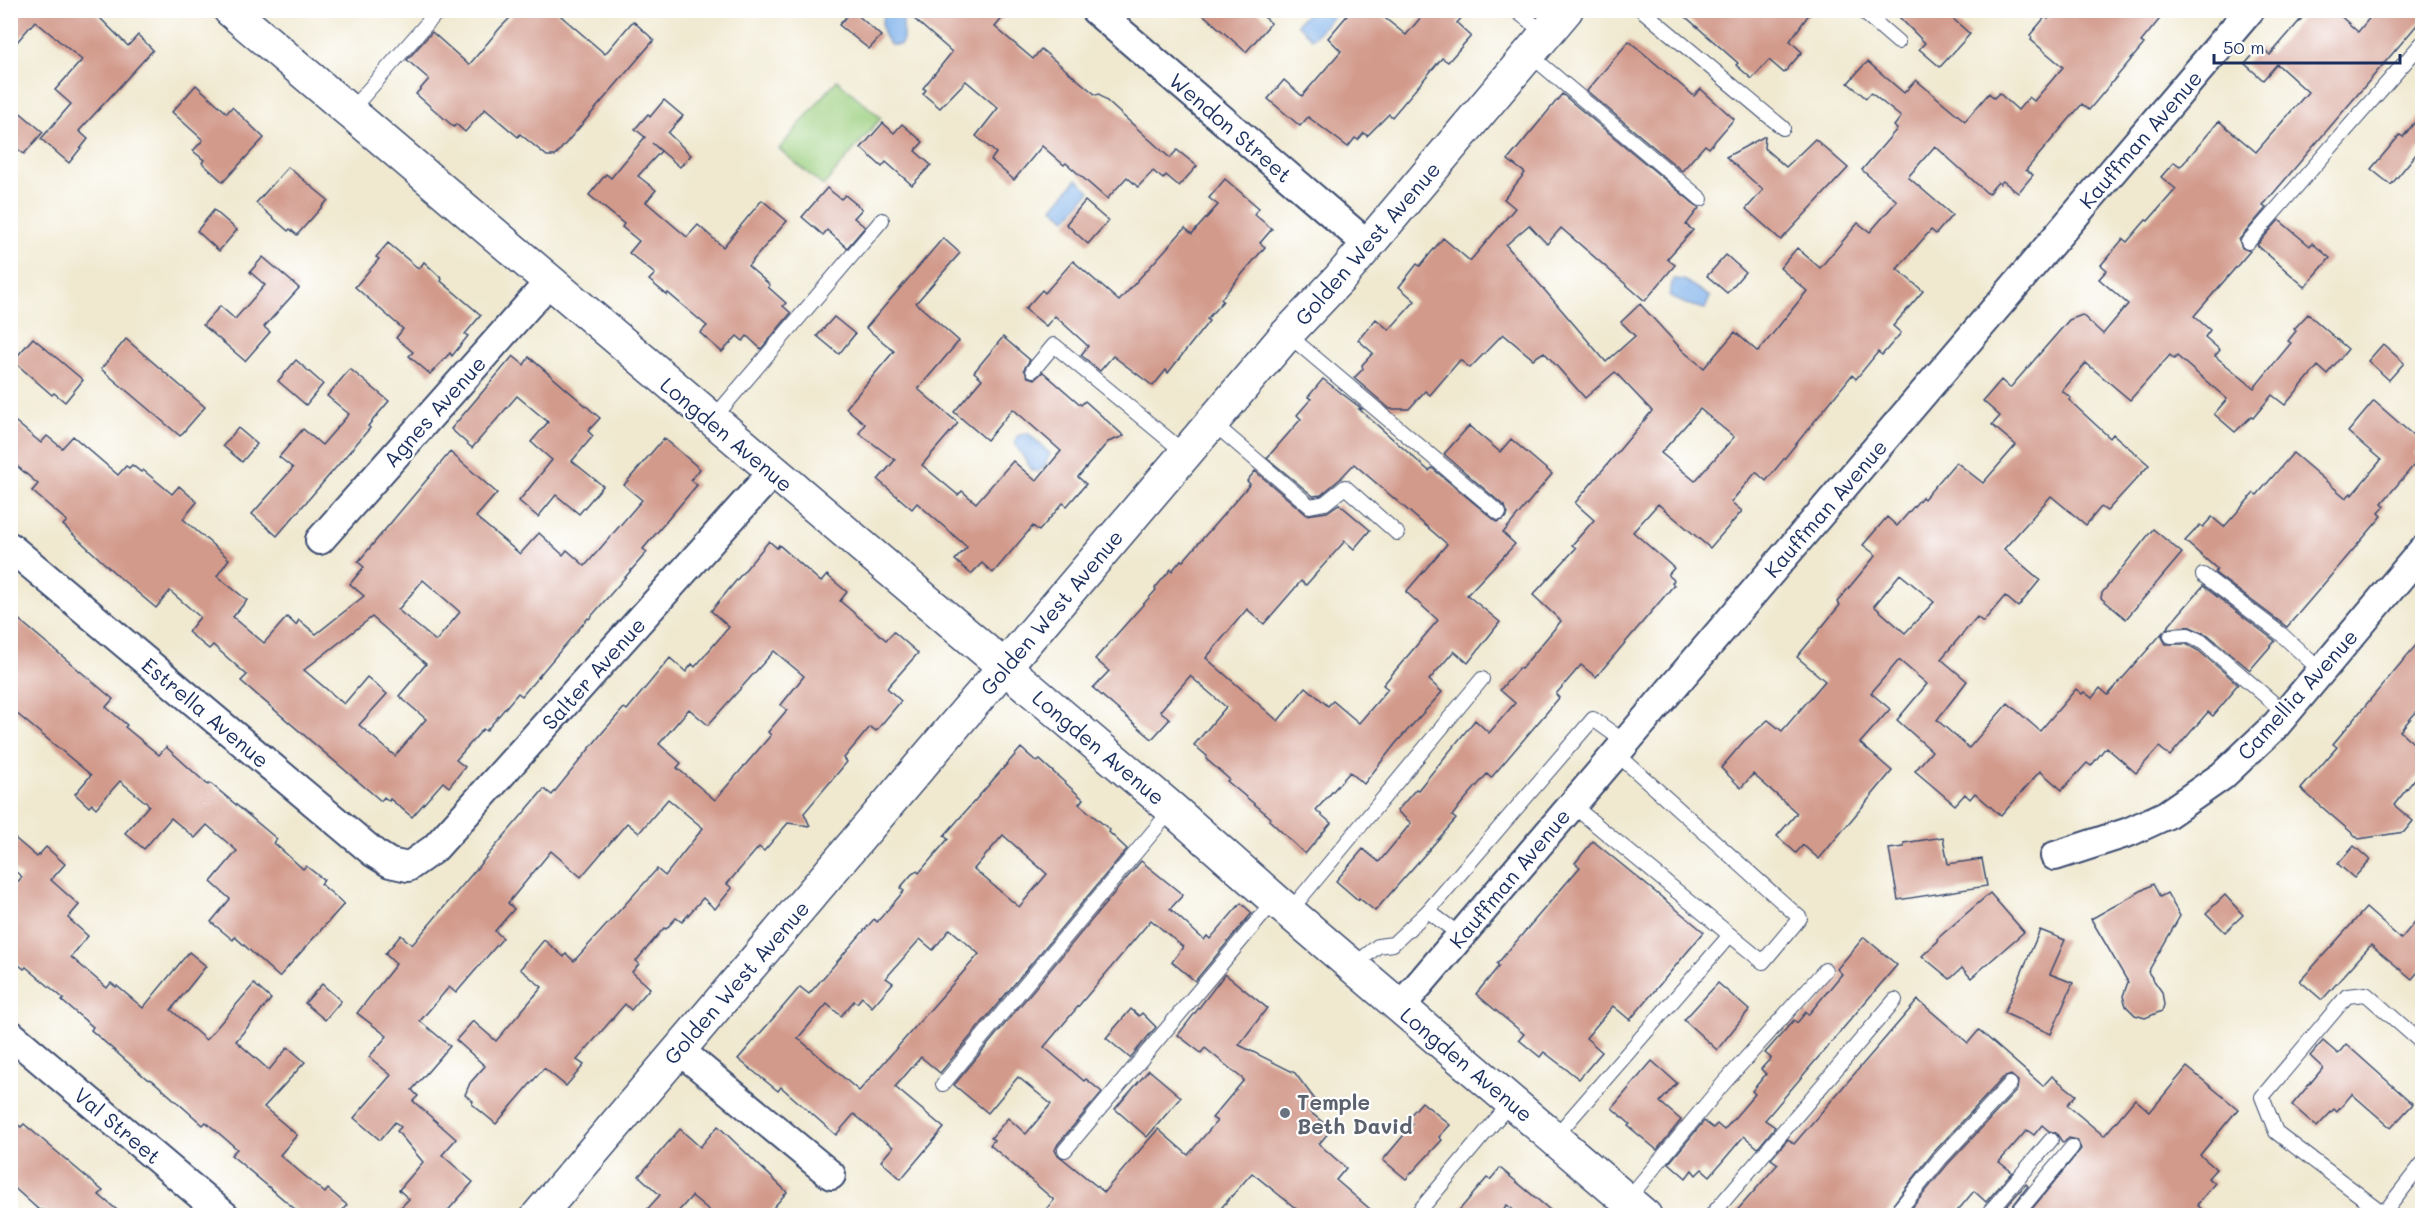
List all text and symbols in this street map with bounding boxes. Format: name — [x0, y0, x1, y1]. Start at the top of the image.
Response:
scale bar — [2214, 27, 2400, 65]
text: 50 m — [2223, 35, 2265, 59]
street label: Kauffman Avenue — [2073, 64, 2207, 214]
street label: Wendon Street — [1164, 66, 1298, 188]
street label: Golden West Avenue — [1289, 156, 1445, 330]
street label: Agnes Avenue — [377, 350, 491, 472]
street label: Longden Avenue — [655, 371, 799, 497]
street label: Kauffman Avenue — [1758, 433, 1892, 583]
street label: Golden West Avenue — [974, 524, 1128, 700]
street label: Salter Avenue — [535, 611, 651, 735]
street label: Camellia Avenue — [2231, 623, 2363, 765]
street label: Estrella Avenue — [137, 651, 275, 773]
street label: Longden Avenue — [1027, 684, 1171, 810]
street label: Kauffman Avenue — [1443, 802, 1575, 954]
street label: Golden West Avenue — [658, 895, 814, 1069]
street label: Longden Avenue — [1395, 1001, 1539, 1127]
street label: Val Street — [69, 1081, 167, 1169]
place label: Temple Beth David — [1297, 1088, 1412, 1139]
marker: Temple Beth David — [1278, 1106, 1292, 1120]

